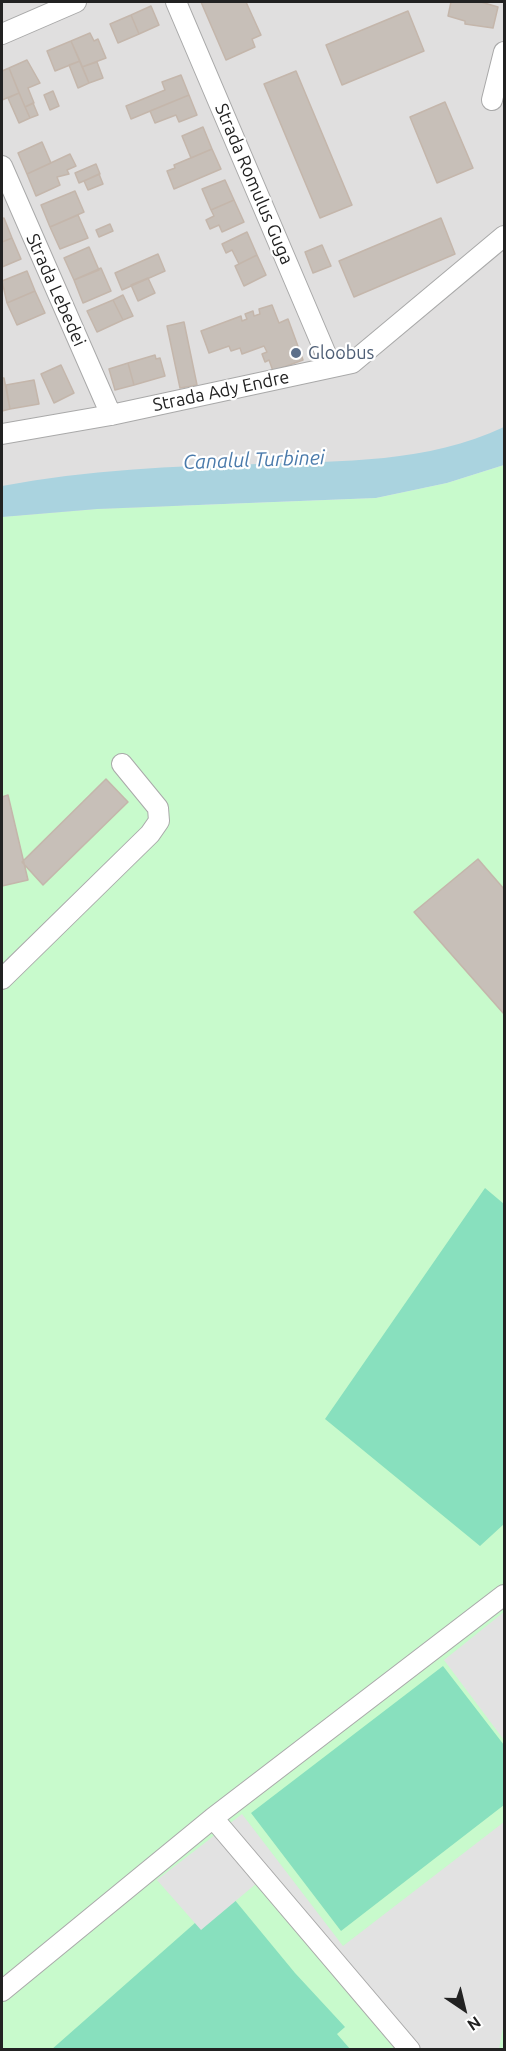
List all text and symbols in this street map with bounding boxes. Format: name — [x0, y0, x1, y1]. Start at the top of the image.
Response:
street label: Strada Romulus Guga — [210, 100, 298, 268]
street label: Strada Lebedei — [22, 230, 90, 350]
place label: Gloobus — [308, 342, 374, 364]
marker: Gloobus — [289, 346, 303, 360]
street label: Strada Ady Endre — [151, 366, 291, 416]
water label: Canalul Turbinei — [183, 446, 325, 474]
north arrow — [434, 1979, 494, 2039]
text: N — [464, 2013, 484, 2035]

